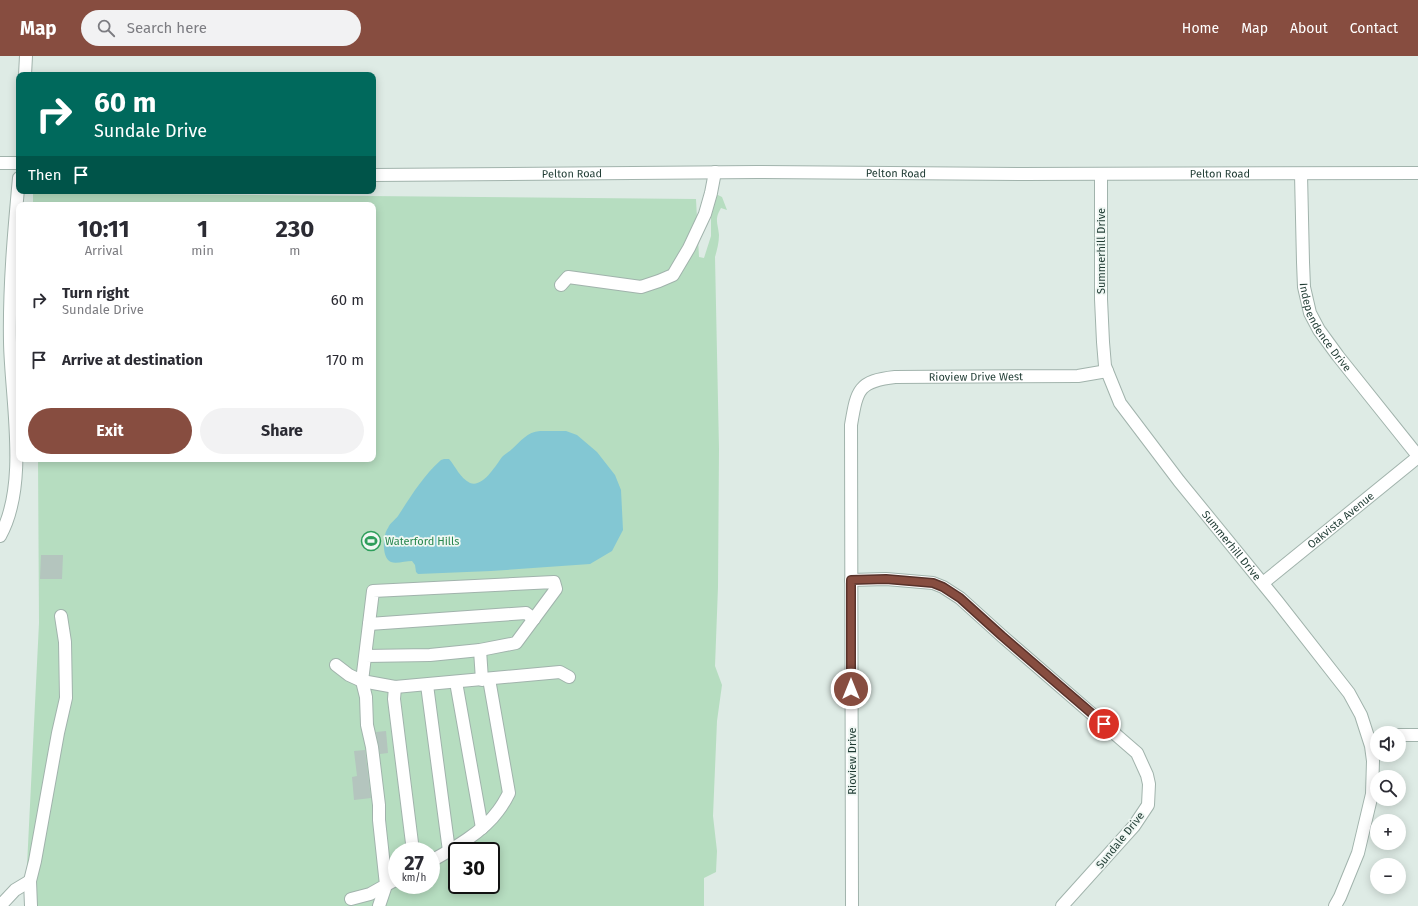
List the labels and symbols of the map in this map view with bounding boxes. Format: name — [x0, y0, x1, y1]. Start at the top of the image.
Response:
street label: Pelton Road — [542, 167, 602, 181]
street label: Pelton Road — [866, 167, 926, 180]
street label: Pelton Road — [1190, 167, 1250, 181]
street label: Summerhill Drive — [1095, 208, 1108, 294]
street label: Independence Drive — [1297, 283, 1354, 374]
street label: Rioview Drive West — [929, 370, 1023, 384]
street label: Oakvista Avenue — [1305, 489, 1377, 551]
street label: Summerhill Drive — [1199, 508, 1264, 583]
sports icon: Waterford Hills — [360, 530, 382, 552]
place label: Waterford Hills — [385, 535, 459, 548]
position arrow — [830, 668, 872, 710]
pin — [1087, 707, 1121, 741]
street label: Rioview Drive — [846, 727, 859, 795]
street label: Sundale Drive — [1094, 809, 1147, 871]
speed limit sign: 30 — [448, 842, 500, 894]

